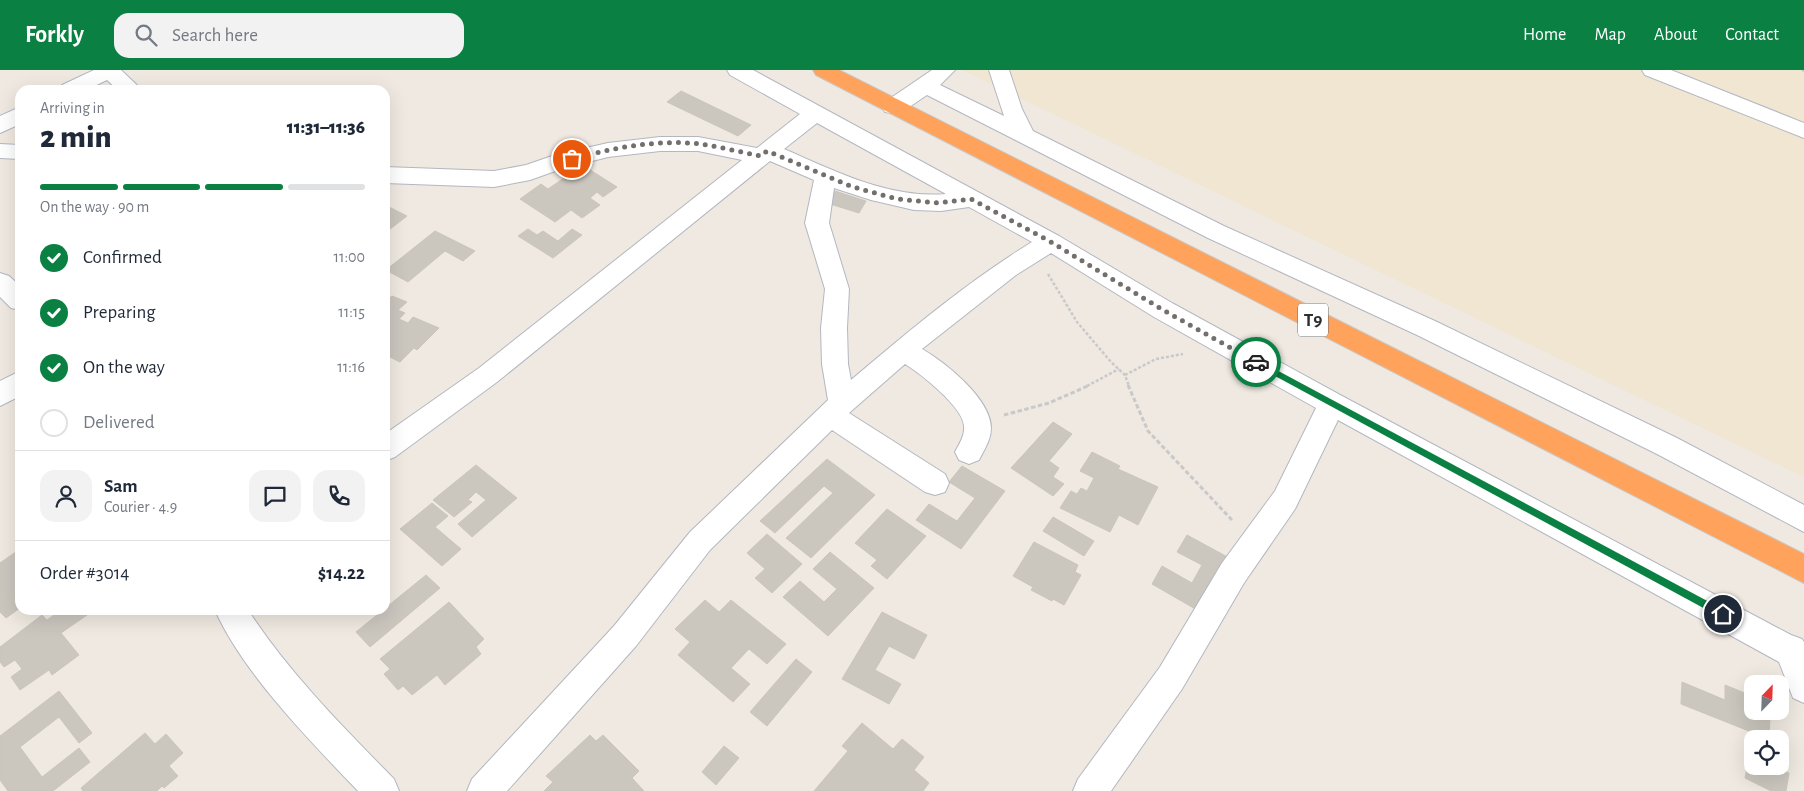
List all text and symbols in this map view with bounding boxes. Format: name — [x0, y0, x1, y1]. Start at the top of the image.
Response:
search box — [114, 13, 464, 58]
icon: search — [132, 21, 160, 49]
text: Forkly — [25, 23, 84, 47]
text: Search here — [172, 26, 258, 45]
text: Home — [1523, 26, 1566, 44]
text: Map — [1594, 26, 1626, 44]
text: About — [1654, 26, 1697, 44]
text: Contact — [1725, 26, 1779, 44]
text: Arriving in — [40, 100, 105, 116]
text: 11:31–11:36 — [287, 118, 365, 137]
text: 2 min — [40, 121, 112, 153]
pin — [551, 138, 593, 180]
icon: bag — [558, 145, 586, 173]
text: On the way · 90 m — [40, 199, 149, 215]
icon: check — [40, 244, 68, 272]
text: Confirmed — [83, 248, 162, 267]
text: 11:00 — [333, 249, 365, 265]
icon: check — [40, 299, 68, 327]
text: Preparing — [83, 303, 156, 322]
text: 11:15 — [338, 304, 365, 320]
road number: T9 — [1298, 304, 1328, 336]
courier — [1231, 337, 1281, 387]
icon: car — [1242, 348, 1270, 376]
icon: check — [40, 354, 68, 382]
text: On the way — [83, 358, 165, 377]
text: 11:16 — [337, 359, 365, 375]
text: Delivered — [83, 413, 155, 432]
button: person — [40, 470, 92, 522]
button: chat — [249, 470, 301, 522]
button: phone — [313, 470, 365, 522]
text: Sam — [104, 477, 138, 496]
text: Courier · 4.9 — [104, 499, 177, 515]
text: Order #3014 — [40, 564, 129, 583]
text: $14.22 — [318, 564, 365, 583]
pin — [1702, 593, 1744, 635]
icon: home — [1709, 600, 1737, 628]
north arrow — [1744, 675, 1789, 720]
map controls — [1744, 675, 1789, 775]
button: locate — [1744, 730, 1789, 775]

